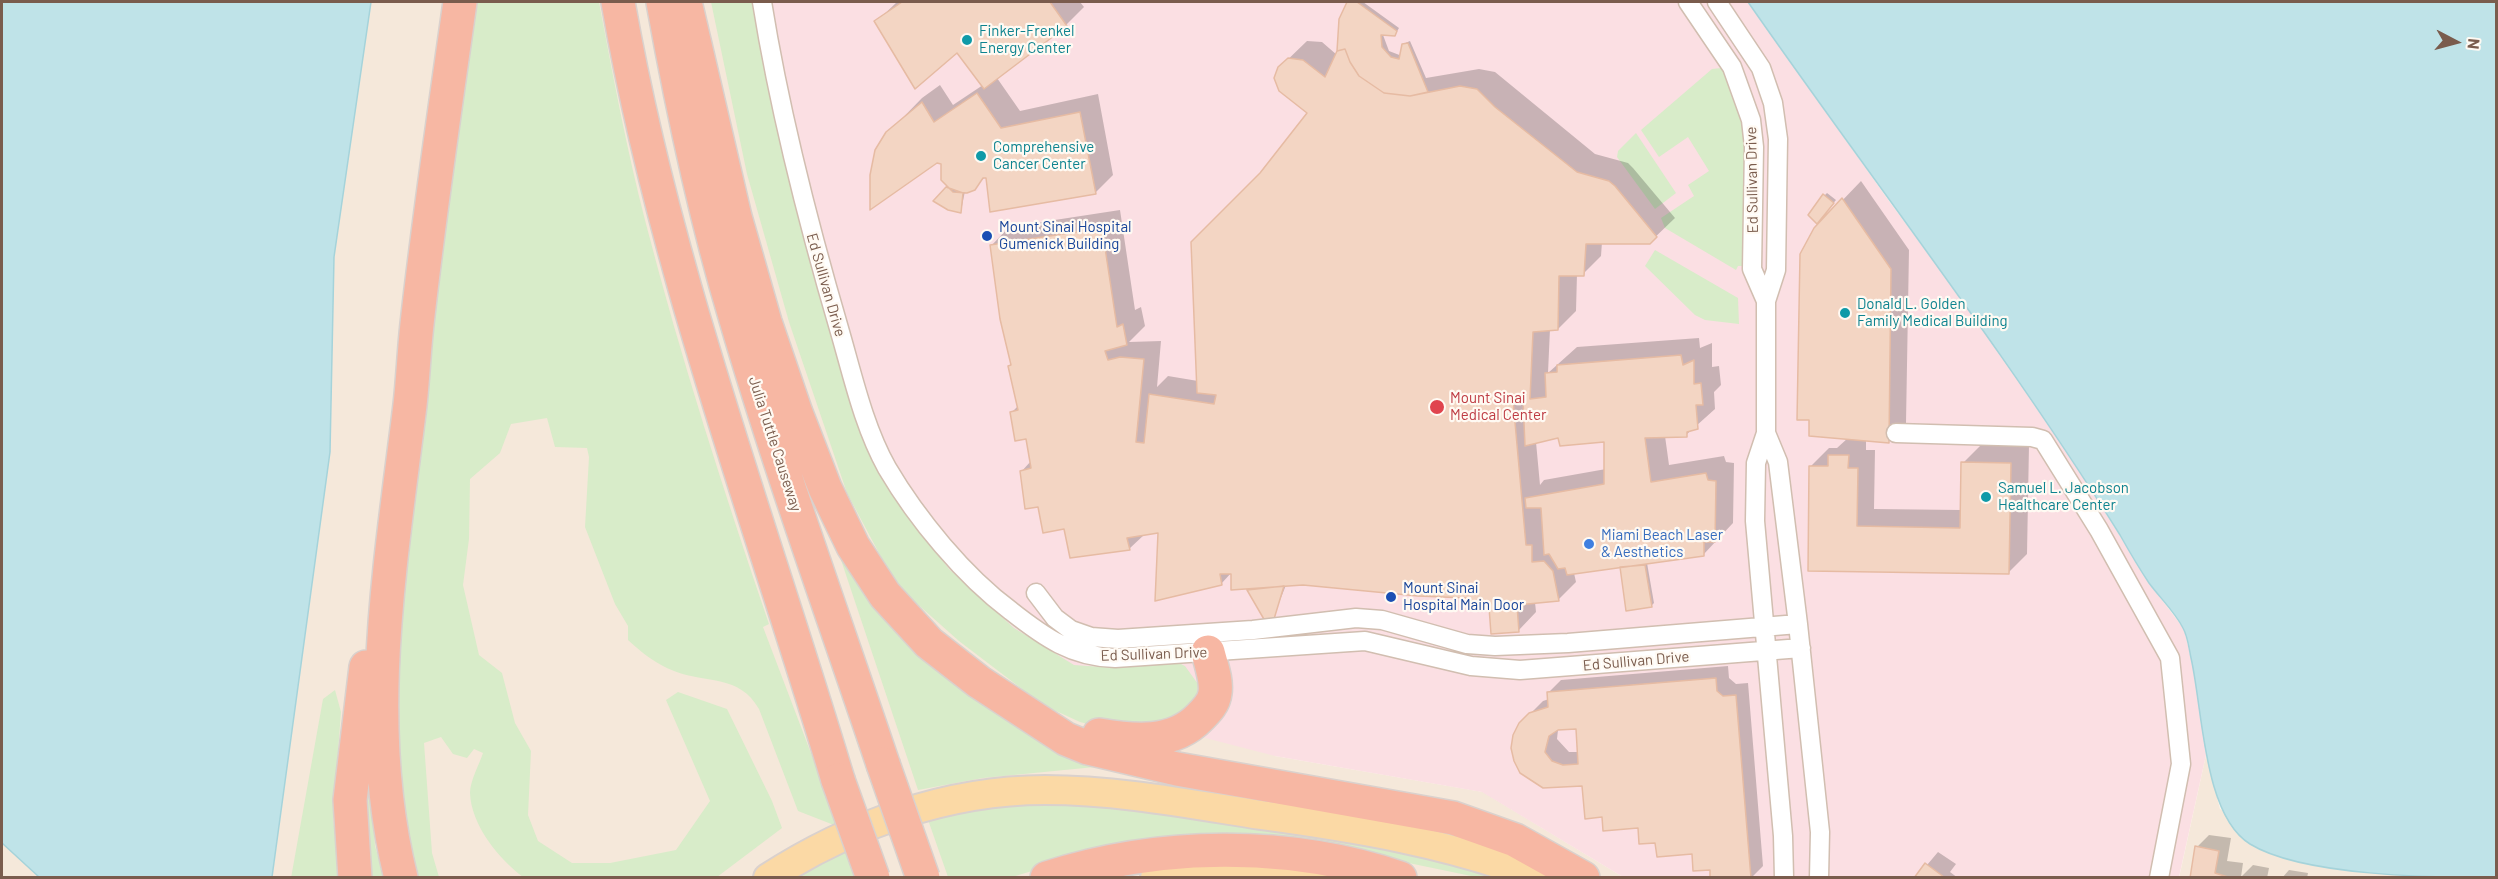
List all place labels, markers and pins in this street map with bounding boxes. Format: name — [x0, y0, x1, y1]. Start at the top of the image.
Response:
place label: Finker-Frenkel Energy Center — [979, 22, 1074, 57]
marker: Finker-Frenkel Energy Center — [960, 33, 974, 47]
place label: Comprehensive Cancer Center — [993, 138, 1094, 173]
marker: Comprehensive Cancer Center — [974, 149, 988, 163]
place label: Mount Sinai Hospital Gumenick Building — [999, 218, 1132, 253]
marker: Mount Sinai Hospital Gumenick Building — [980, 229, 994, 243]
place label: Donald L. Golden Family Medical Building — [1857, 295, 2008, 330]
marker: Donald L. Golden Family Medical Building — [1838, 306, 1852, 320]
place label: Mount Sinai Medical Center — [1450, 389, 1547, 424]
marker: Mount Sinai Medical Center — [1428, 398, 1446, 416]
place label: Samuel L. Jacobson Healthcare Center — [1998, 479, 2129, 514]
marker: Samuel L. Jacobson Healthcare Center — [1979, 490, 1993, 504]
place label: Miami Beach Laser & Aesthetics — [1601, 526, 1723, 561]
marker: Miami Beach Laser & Aesthetics — [1582, 537, 1596, 551]
place label: Mount Sinai Hospital Main Door — [1403, 579, 1524, 614]
marker: Mount Sinai Hospital Main Door — [1384, 590, 1398, 604]

